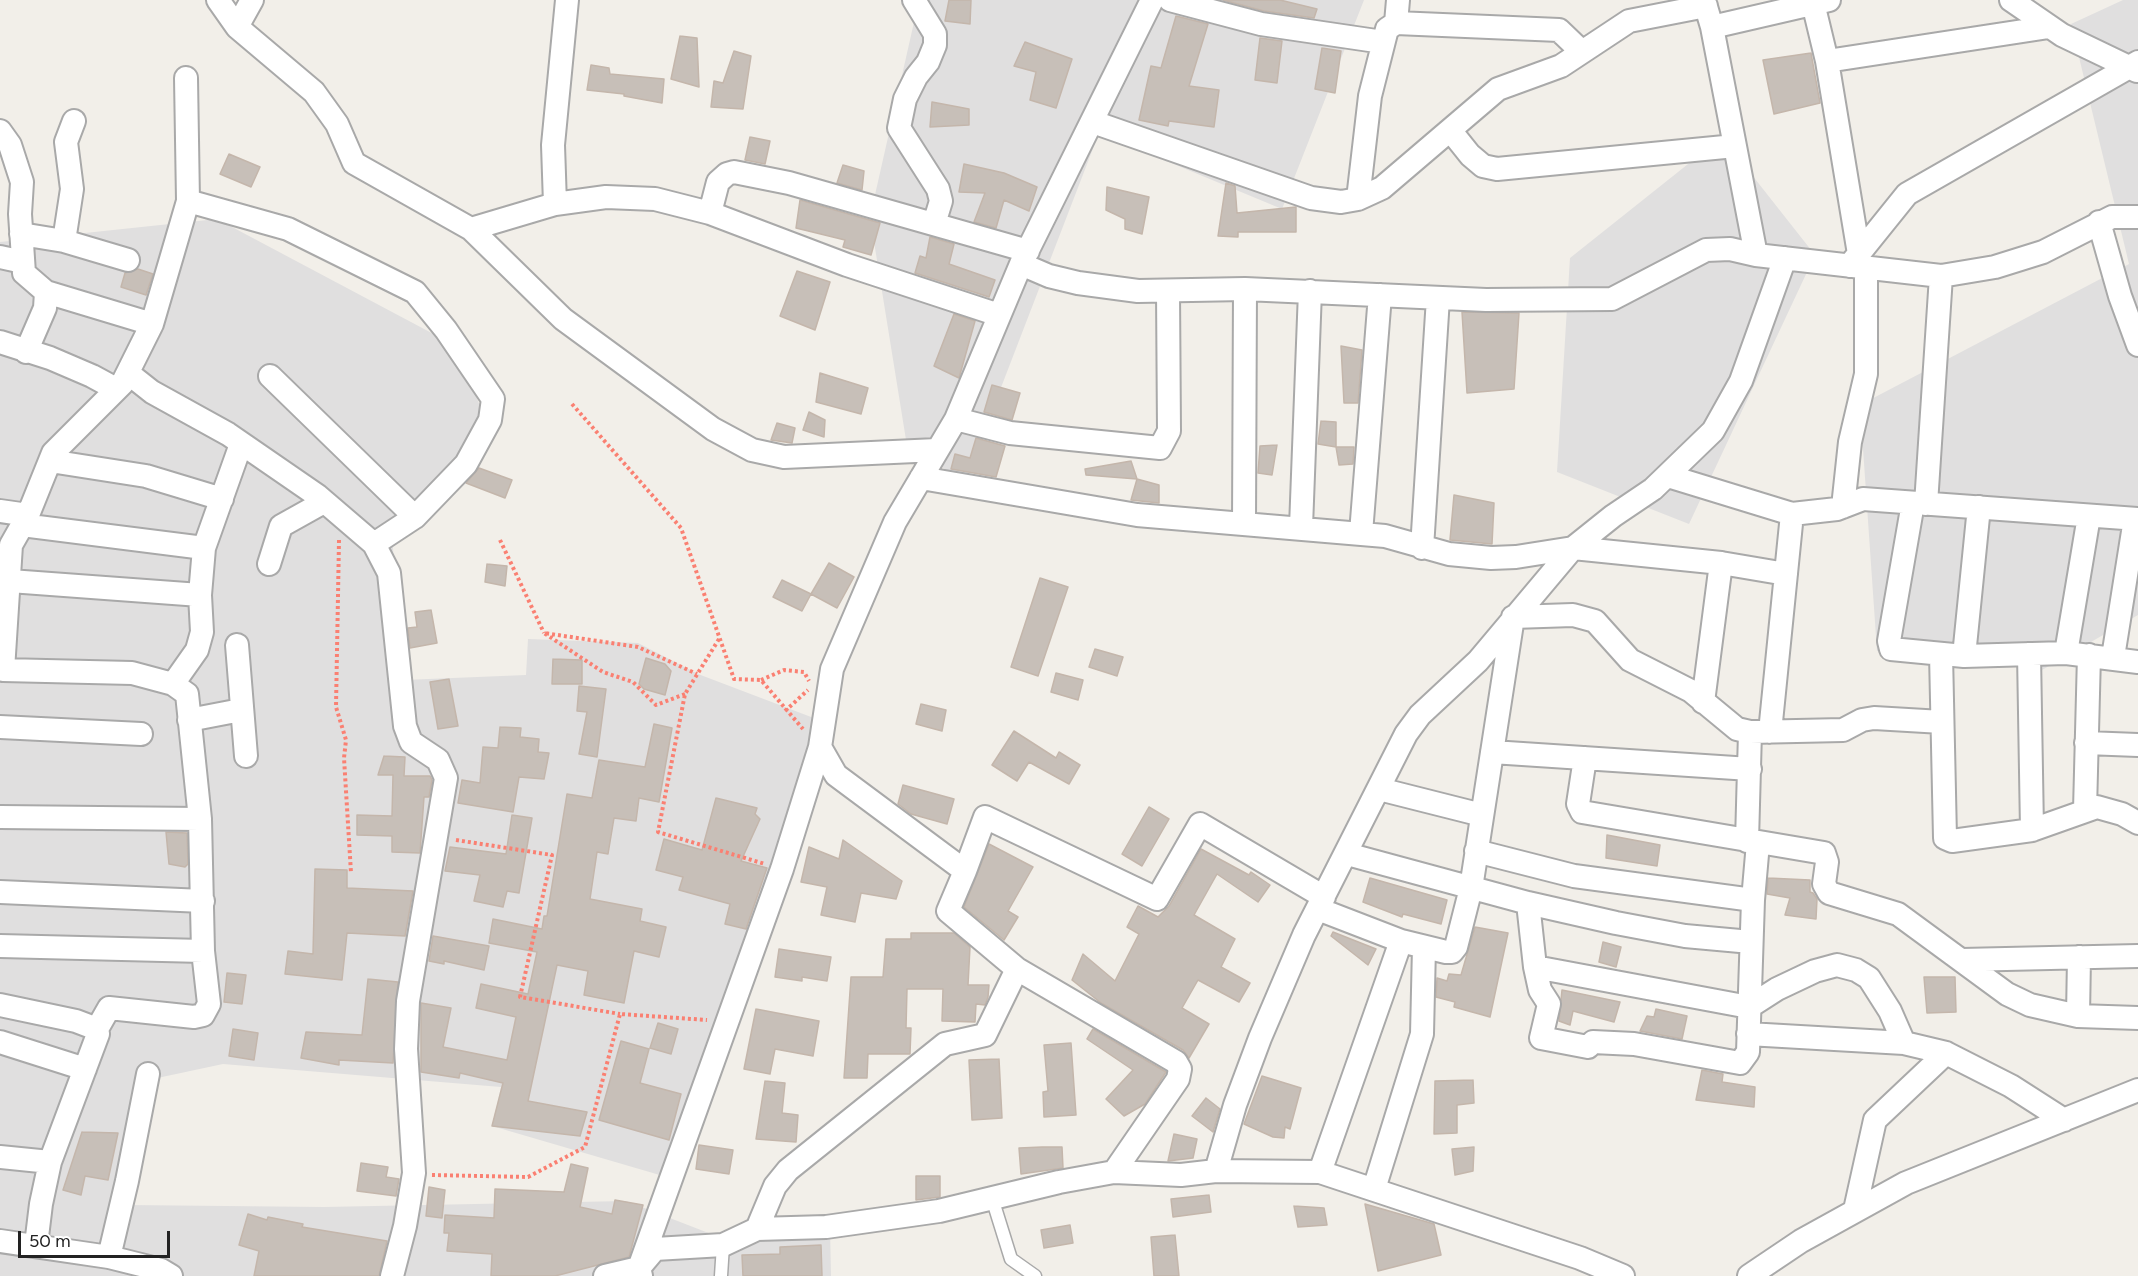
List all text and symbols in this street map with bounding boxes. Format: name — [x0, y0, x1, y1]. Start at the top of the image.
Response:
scale bar — [21, 1219, 172, 1257]
text: 50 m — [29, 1230, 71, 1252]

